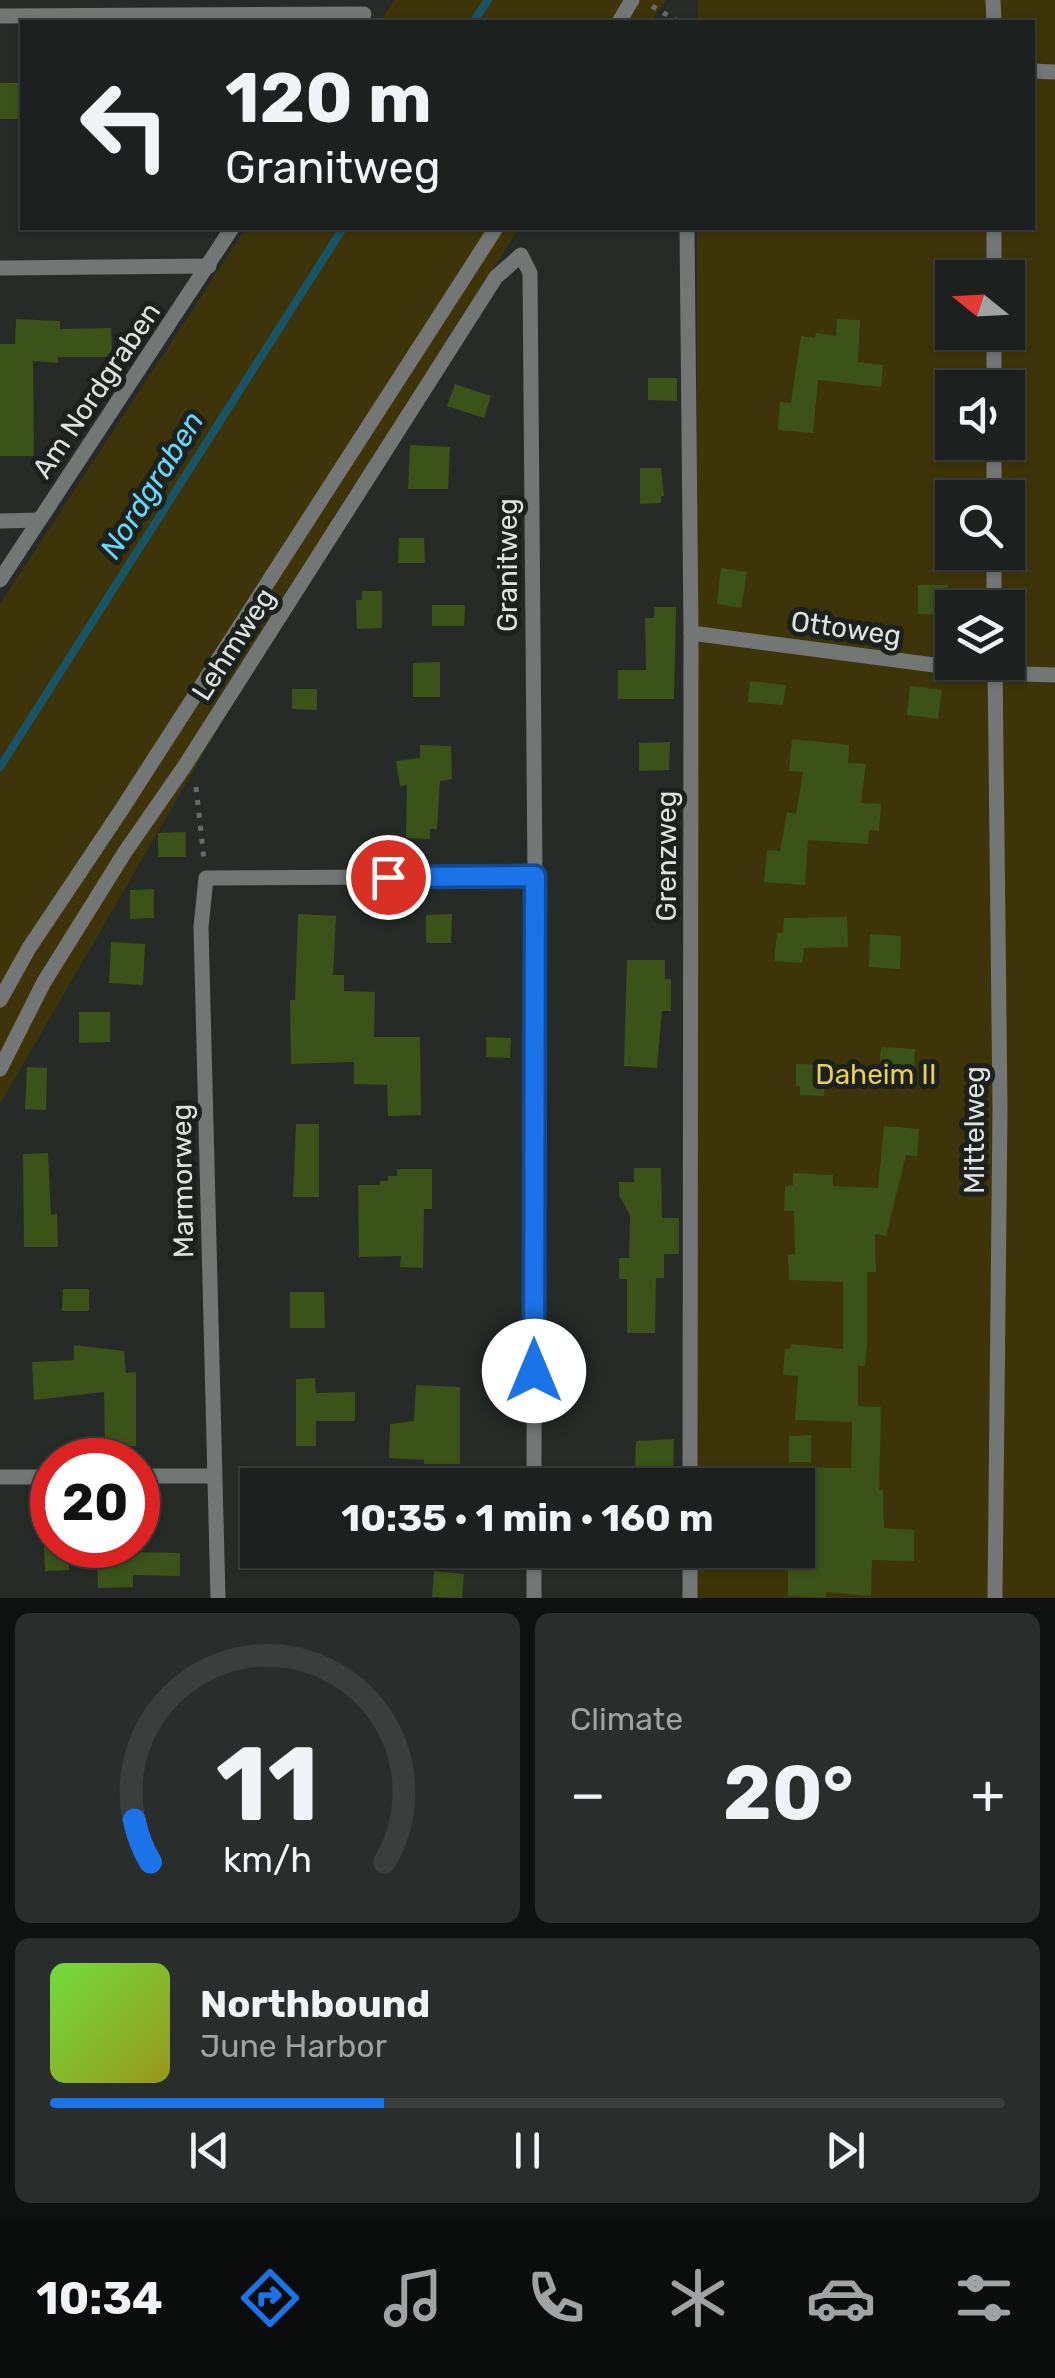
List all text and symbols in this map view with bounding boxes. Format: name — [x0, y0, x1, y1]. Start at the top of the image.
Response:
text: 120 m — [225, 57, 432, 140]
icon: left — [60, 60, 190, 190]
text: Granitweg — [225, 141, 441, 194]
north arrow — [935, 260, 1025, 350]
map controls — [935, 260, 1025, 680]
street label: Am Nordgraben — [25, 296, 167, 484]
button: sound — [935, 370, 1025, 460]
water label: Nordgraben — [93, 405, 211, 565]
button: search — [935, 480, 1025, 570]
street label: Granitweg — [491, 498, 524, 632]
street label: Lehmweg — [185, 582, 282, 707]
button: layers — [935, 590, 1025, 680]
street label: Ottoweg — [789, 604, 903, 653]
street label: Grenzweg — [650, 791, 683, 921]
pin — [346, 835, 431, 920]
icon: arrive — [361, 850, 416, 905]
park label: Daheim II — [815, 1058, 937, 1091]
street label: Mittelweg — [958, 1066, 991, 1194]
street label: Marmorweg — [165, 1104, 200, 1258]
position arrow — [482, 1319, 586, 1423]
speed limit sign: 20 — [30, 1438, 160, 1568]
text: 10:35 · 1 min · 160 m — [341, 1495, 714, 1541]
text: Climate — [570, 1700, 683, 1738]
text: 11 — [216, 1723, 319, 1846]
text: 20° — [723, 1749, 854, 1838]
text: − — [570, 1762, 606, 1827]
text: + — [971, 1762, 1005, 1827]
text: km/h — [223, 1839, 312, 1881]
text: Northbound — [200, 1981, 430, 2027]
text: June Harbor — [200, 2027, 387, 2065]
icon: previous — [182, 2123, 237, 2178]
icon: pause — [500, 2123, 555, 2178]
icon: next — [818, 2123, 873, 2178]
icon: directions — [235, 2263, 305, 2333]
icon: music — [378, 2263, 448, 2333]
icon: phone — [521, 2263, 591, 2333]
icon: climate — [663, 2263, 733, 2333]
icon: car — [806, 2263, 876, 2333]
icon: filters — [949, 2263, 1019, 2333]
text: 10:34 — [36, 2272, 163, 2325]

